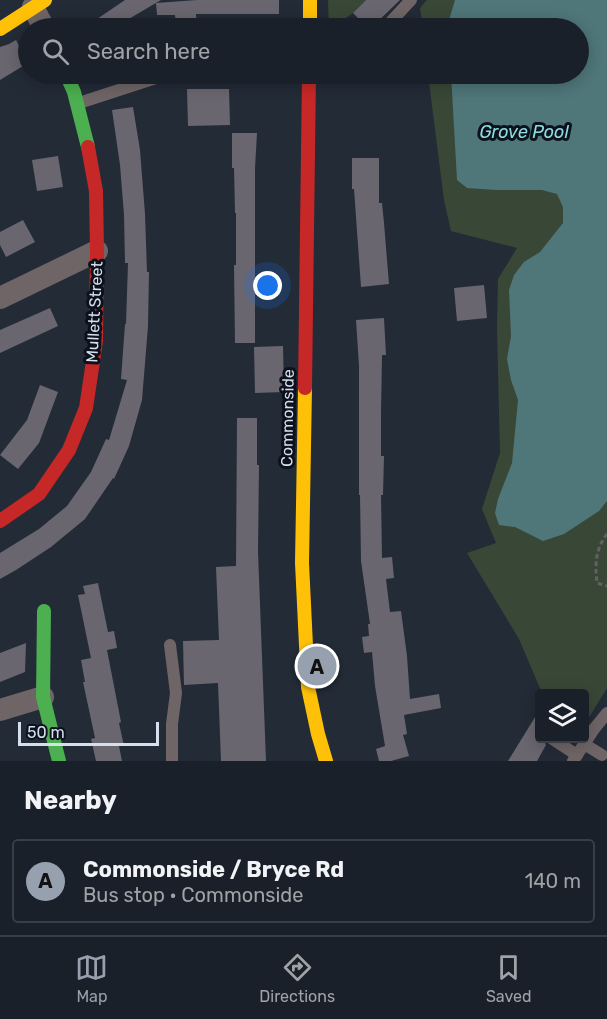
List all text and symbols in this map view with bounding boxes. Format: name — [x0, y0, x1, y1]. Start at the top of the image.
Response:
search box — [18, 18, 589, 84]
icon: search — [39, 35, 72, 68]
text: Search here — [87, 38, 210, 65]
water label: Grove Pool — [479, 121, 569, 143]
street label: Mullett Street — [82, 261, 107, 363]
your location — [253, 271, 282, 300]
street label: Commonside — [277, 369, 298, 467]
pin: A — [298, 644, 336, 688]
map controls — [535, 689, 589, 743]
button: layers — [535, 689, 589, 743]
scale bar — [18, 719, 159, 746]
text: 50 m — [27, 723, 65, 742]
text: Nearby — [24, 785, 117, 816]
text: Commonside / Bryce Rd — [83, 856, 344, 883]
text: A — [38, 869, 53, 893]
text: 140 m — [525, 869, 581, 893]
text: Bus stop · Commonside — [83, 883, 303, 907]
tab: Map — [75, 951, 108, 1006]
tab: Directions — [259, 951, 335, 1006]
tab: Saved — [486, 951, 532, 1006]

